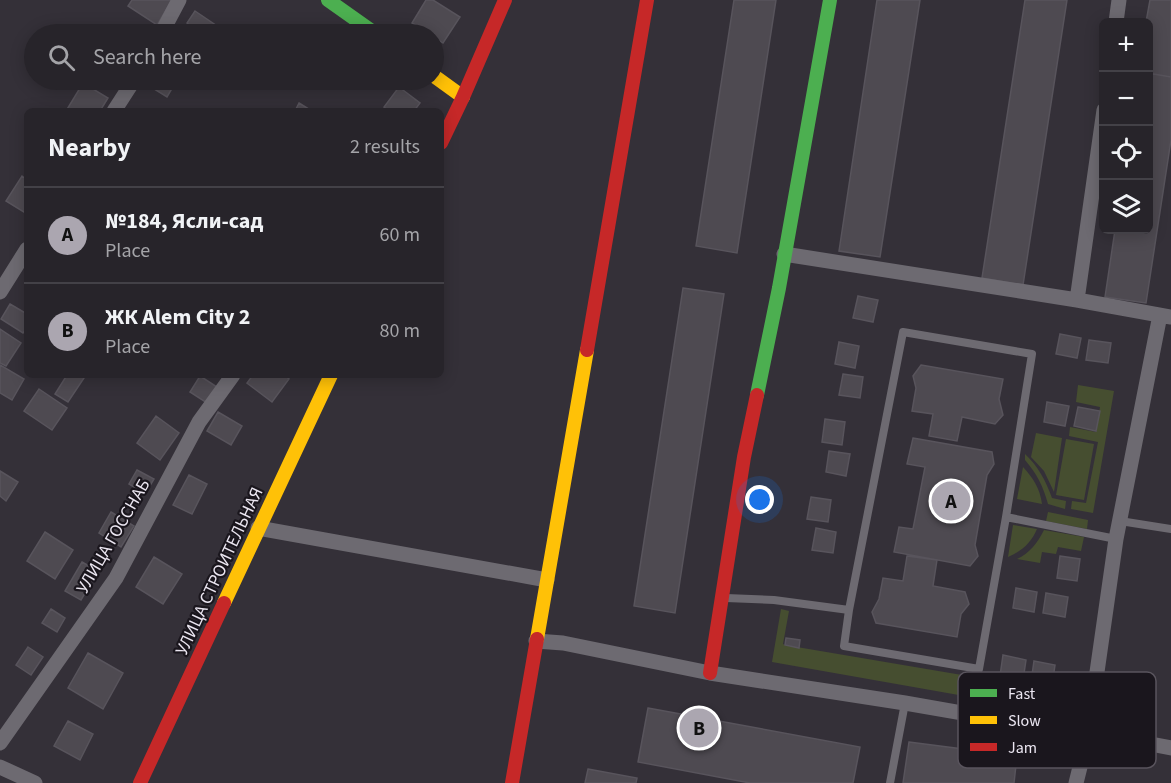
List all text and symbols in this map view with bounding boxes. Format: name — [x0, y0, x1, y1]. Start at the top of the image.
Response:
map controls — [1099, 18, 1153, 234]
button: + — [1099, 18, 1153, 72]
search box — [24, 24, 444, 90]
icon: search — [45, 41, 78, 74]
text: Search here — [93, 41, 201, 73]
button: − — [1099, 72, 1153, 126]
button: locate — [1099, 126, 1153, 180]
text: Nearby — [48, 129, 131, 166]
text: 2 results — [350, 133, 420, 161]
button: layers — [1099, 180, 1153, 234]
text: №184, Ясли-сад — [105, 205, 263, 237]
text: A — [62, 221, 73, 249]
text: 60 m — [380, 221, 420, 249]
text: Place — [105, 237, 150, 265]
text: ЖК Alem City 2 — [105, 301, 251, 333]
text: B — [61, 317, 74, 345]
text: 80 m — [380, 317, 420, 345]
text: Place — [105, 333, 150, 361]
street label: УЛИЦА ГОССНАБ — [70, 474, 156, 598]
pin: A — [932, 478, 970, 524]
street label: УЛИЦА СТРОИТЕЛЬНАЯ — [170, 483, 269, 659]
your location — [745, 485, 774, 514]
legend — [958, 672, 1156, 768]
text: Fast — [1008, 683, 1036, 705]
pin: B — [680, 706, 718, 750]
text: Slow — [1008, 710, 1041, 732]
text: Jam — [1008, 737, 1037, 759]

